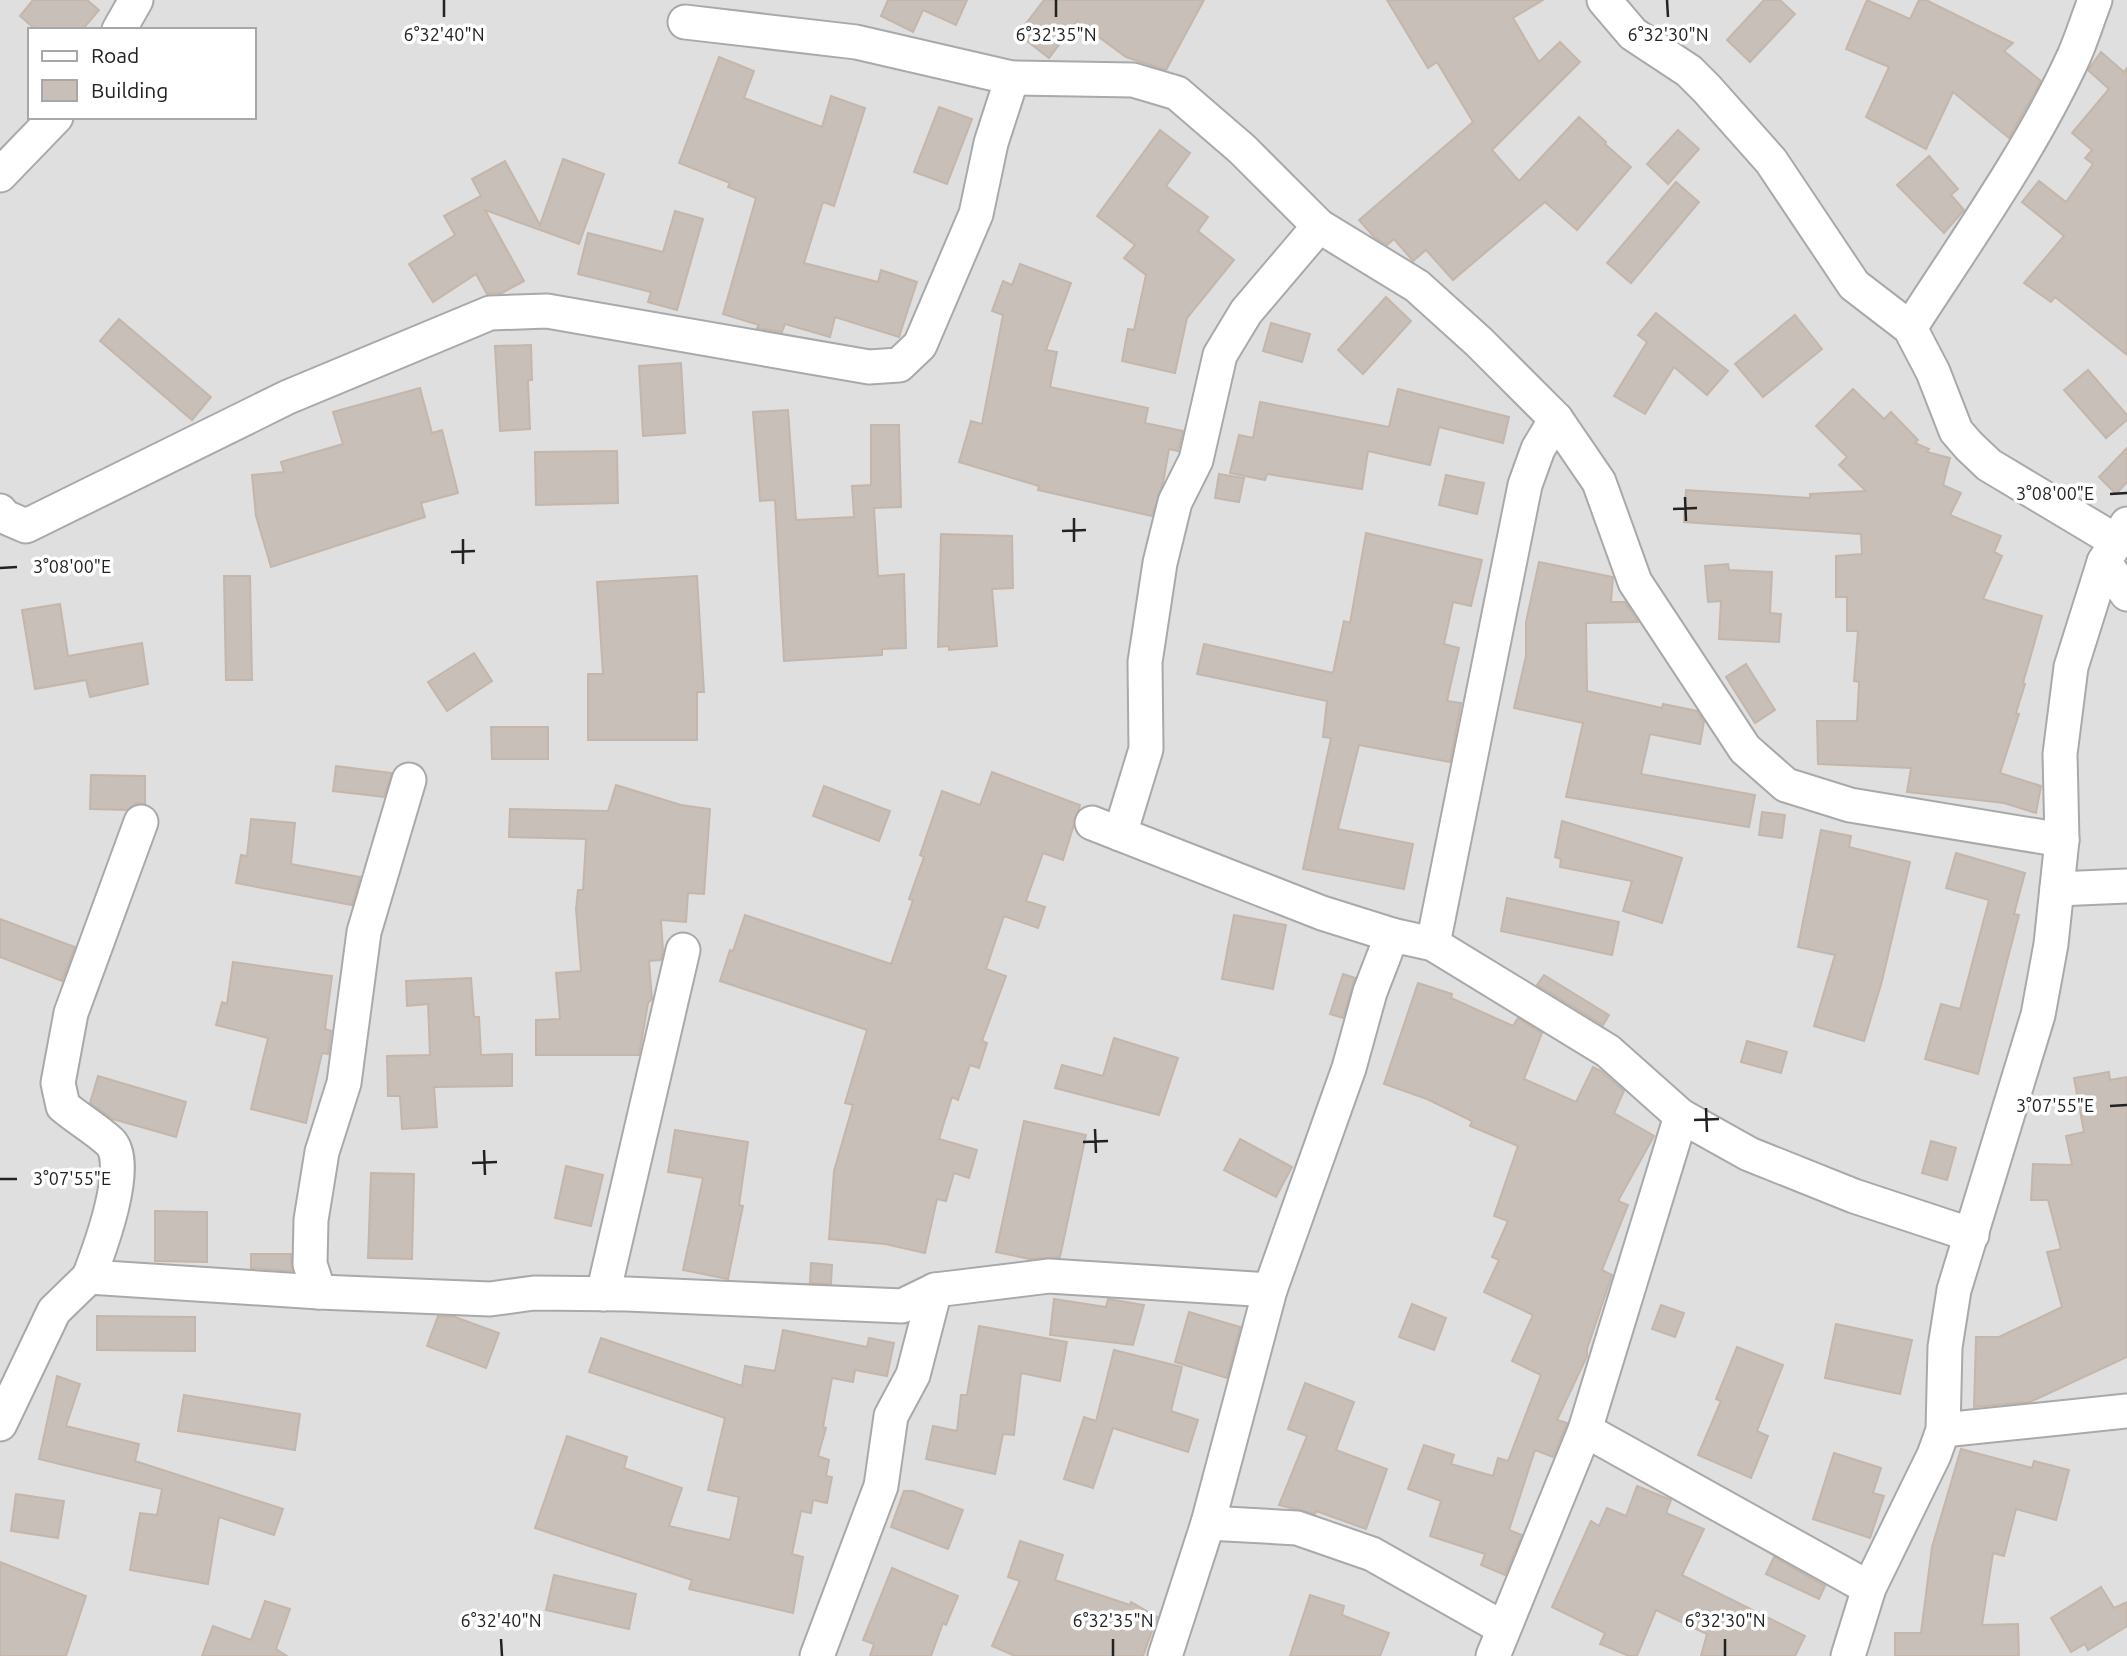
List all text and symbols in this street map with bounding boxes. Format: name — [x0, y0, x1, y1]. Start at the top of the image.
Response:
text: 6°32'40"N — [404, 24, 484, 44]
text: 6°32'35"N — [1016, 24, 1096, 44]
text: 6°32'30"N — [1628, 24, 1708, 44]
legend — [28, 28, 256, 119]
text: Road — [91, 43, 139, 67]
text: Building — [91, 78, 168, 102]
text: 3°08'00"E — [2016, 483, 2094, 503]
text: 3°08'00"E — [33, 556, 111, 576]
text: 3°07'55"E — [2016, 1095, 2094, 1115]
text: 3°07'55"E — [33, 1168, 111, 1188]
text: 6°32'40"N — [461, 1610, 541, 1630]
text: 6°32'35"N — [1073, 1610, 1153, 1630]
text: 6°32'30"N — [1685, 1610, 1765, 1630]

